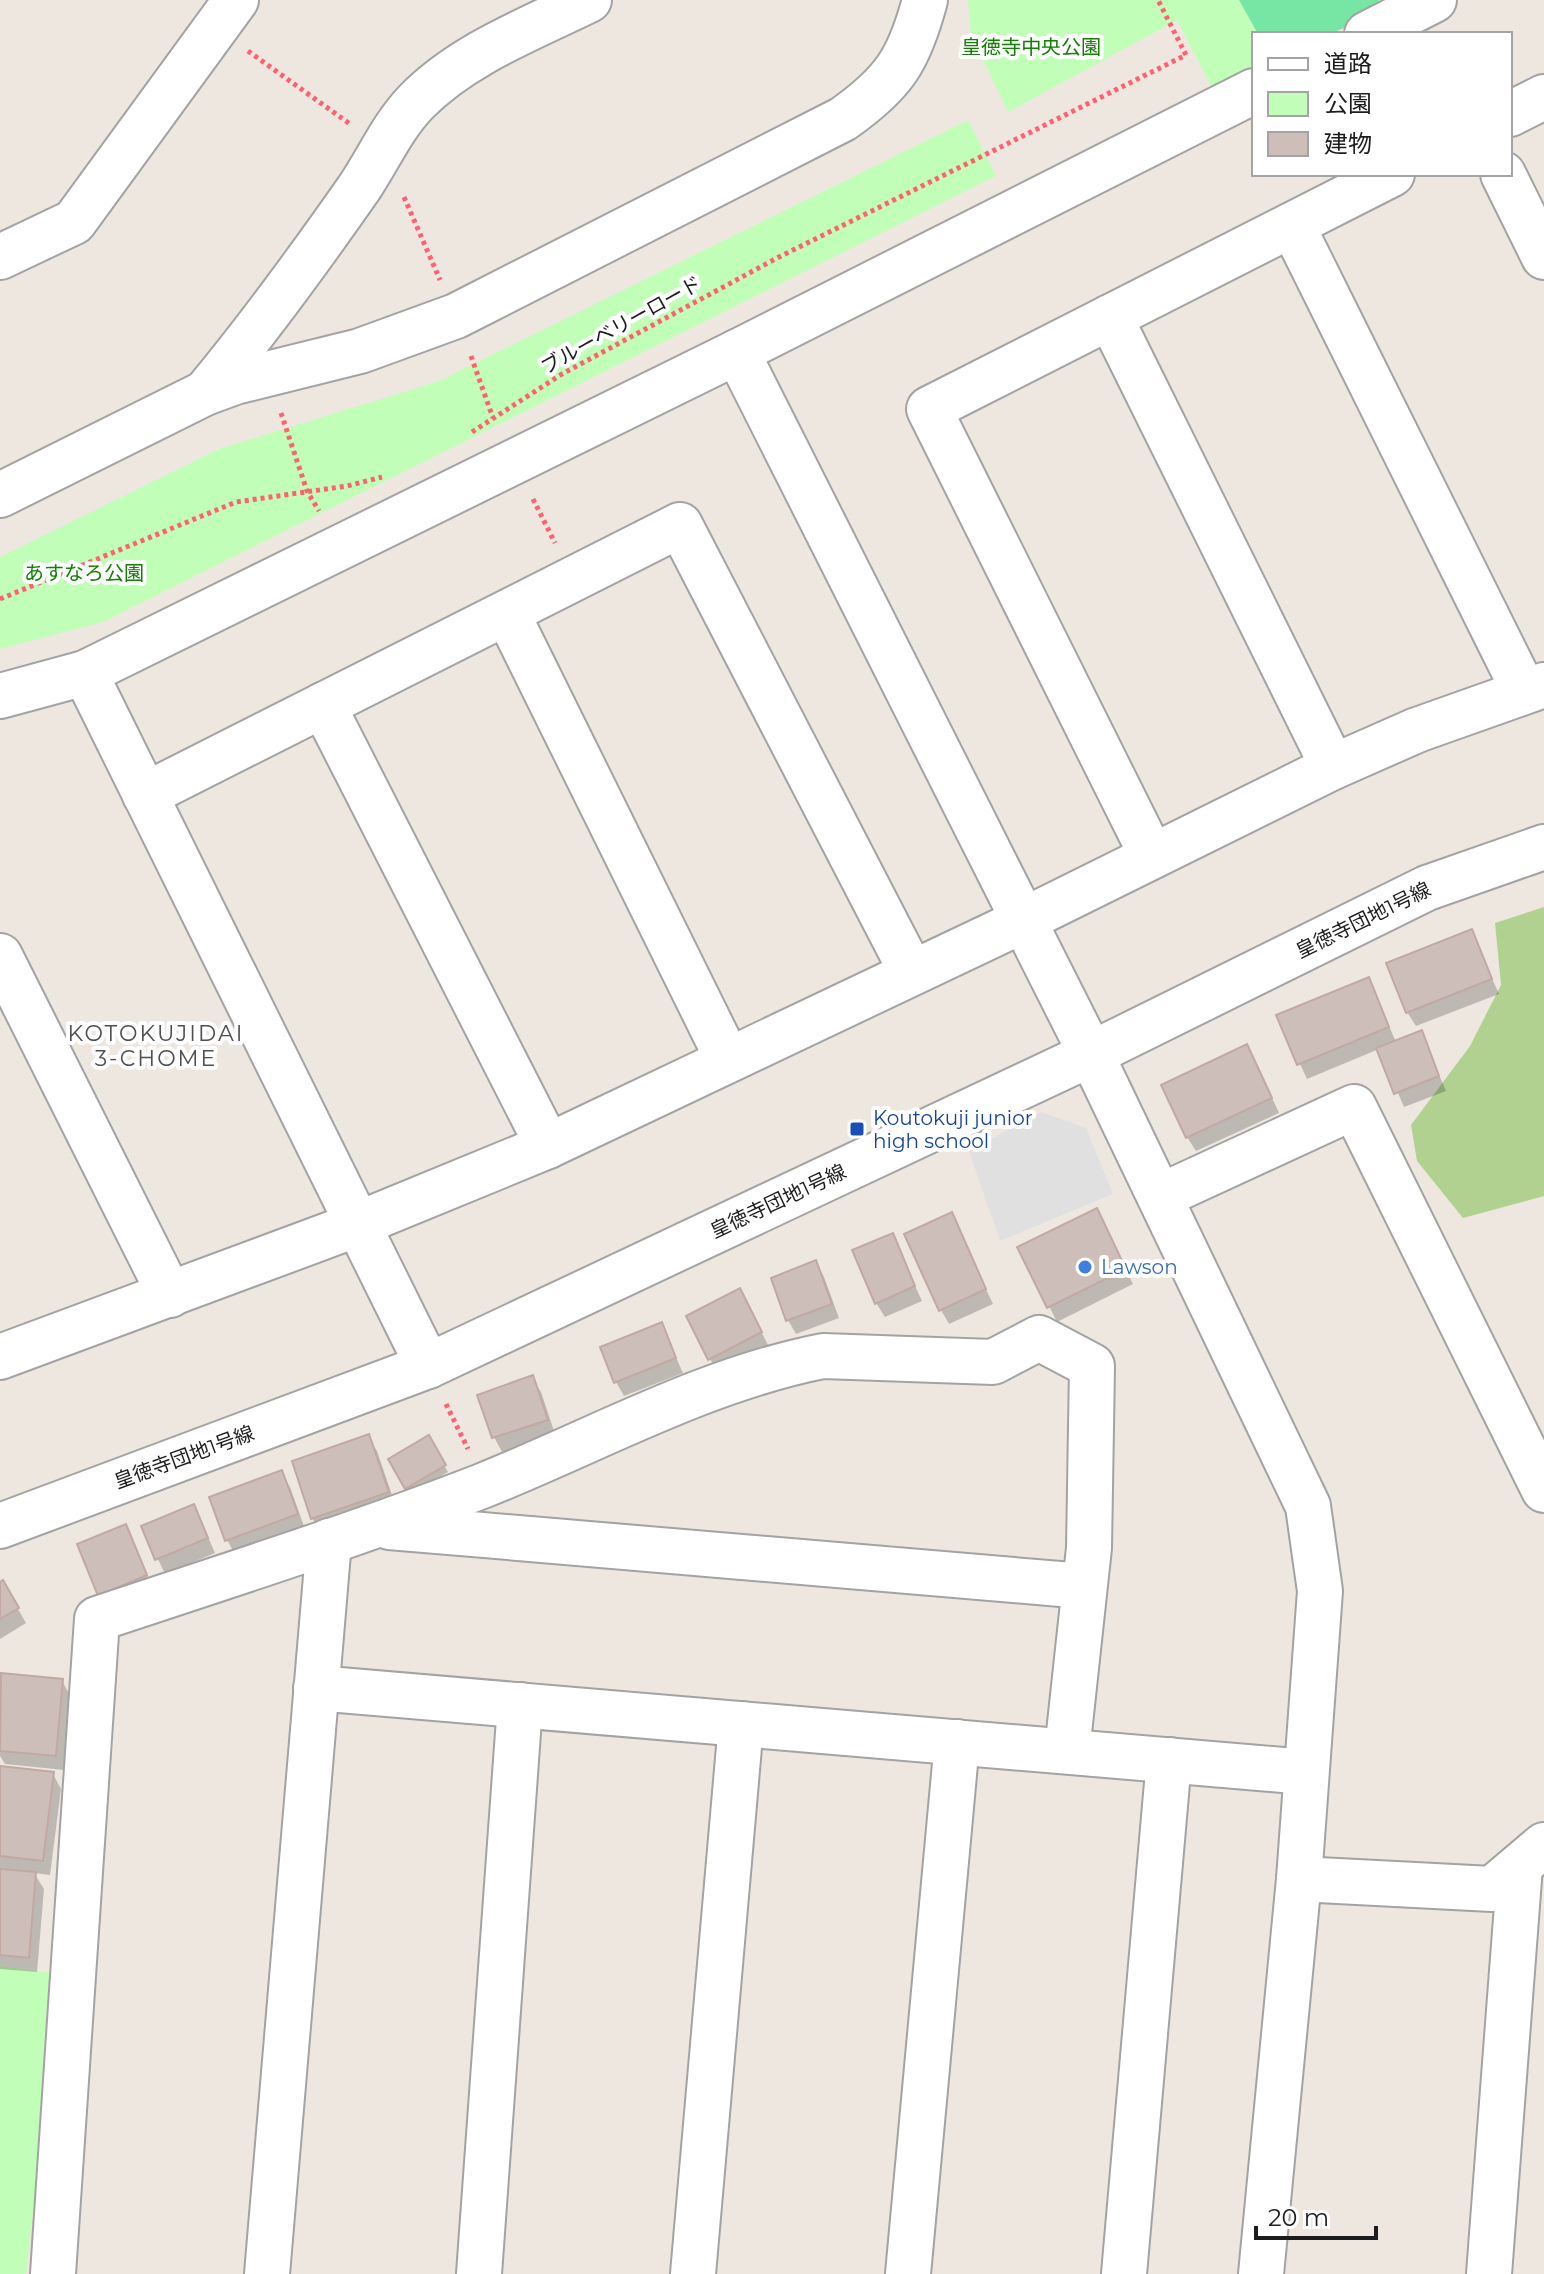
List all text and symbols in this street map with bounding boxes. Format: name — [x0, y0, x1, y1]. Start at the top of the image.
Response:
legend — [1252, 32, 1512, 176]
park label: 皇徳寺中央公園 — [961, 35, 1101, 59]
text: 道路 — [1324, 49, 1372, 78]
text: 公園 — [1324, 89, 1372, 118]
text: 建物 — [1324, 129, 1372, 158]
street label: ブルーベリーロード — [536, 271, 706, 379]
park label: あすなろ公園 — [24, 561, 144, 585]
street label: 皇徳寺団地1号線 — [1292, 877, 1434, 963]
district label: KOTOKUJIDAI 3-CHOME — [68, 1020, 244, 1072]
place label: Koutokuji junior high school — [873, 1106, 1033, 1153]
marker: Koutokuji junior high school — [848, 1120, 866, 1138]
street label: 皇徳寺団地1号線 — [706, 1159, 850, 1243]
place label: Lawson — [1101, 1255, 1178, 1279]
marker: Lawson — [1076, 1258, 1094, 1276]
street label: 皇徳寺団地1号線 — [111, 1421, 257, 1493]
scale bar — [1256, 2190, 1376, 2240]
text: 20 m — [1268, 2203, 1329, 2232]

